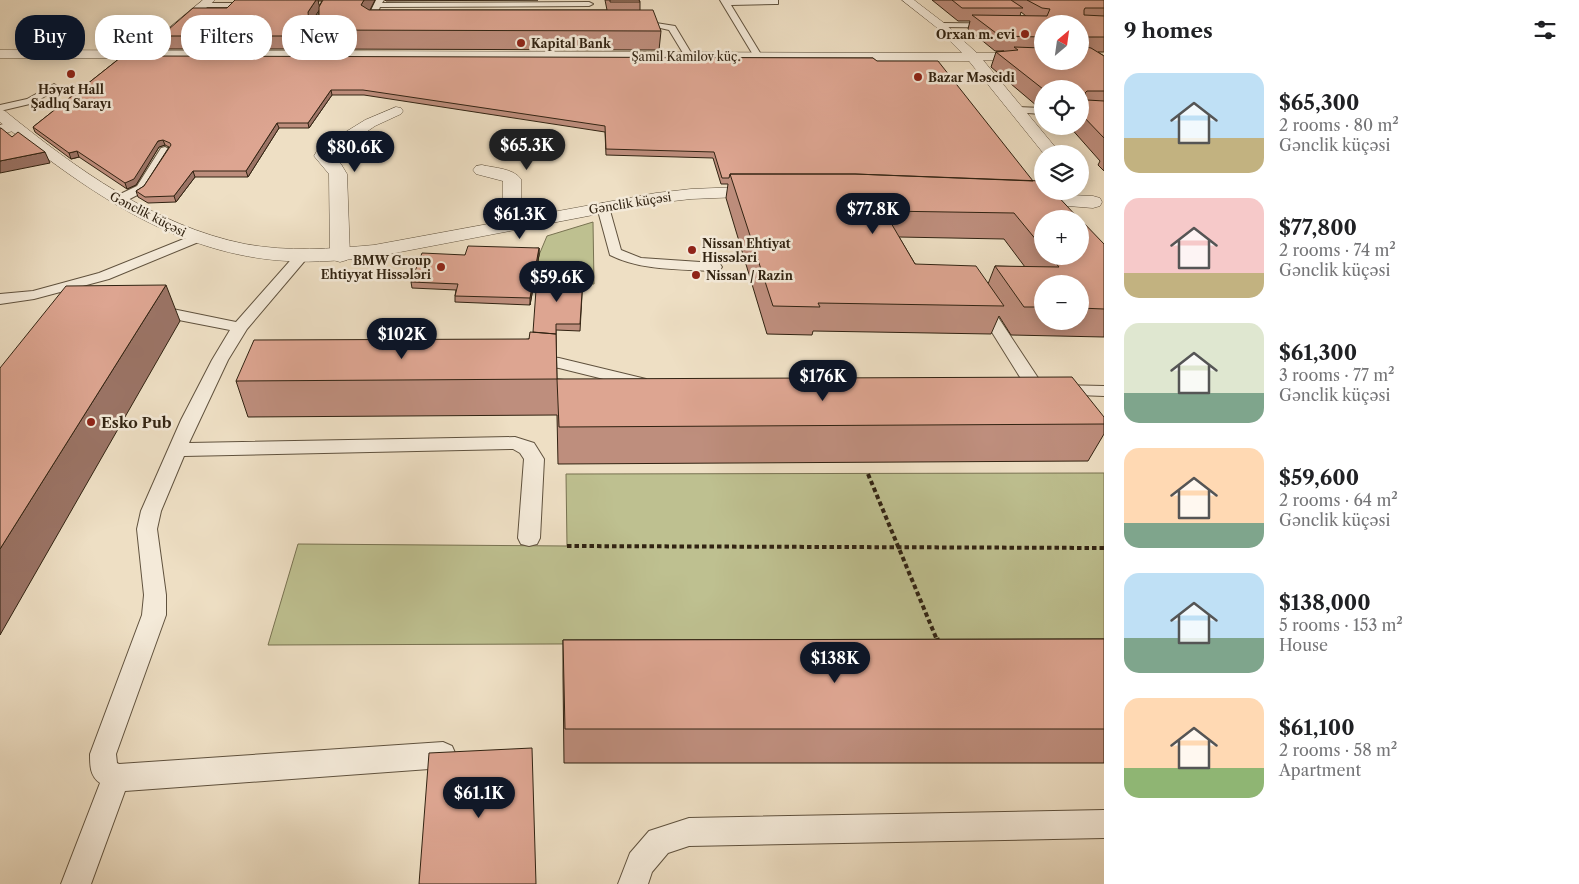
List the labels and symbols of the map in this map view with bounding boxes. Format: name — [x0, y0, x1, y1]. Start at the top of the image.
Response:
north arrow — [1034, 15, 1089, 70]
place label: Orxan m. evi — [936, 27, 1016, 42]
marker: Orxan m. evi — [1019, 28, 1031, 40]
place label: Kapital Bank — [531, 36, 612, 51]
marker: Kapital Bank — [515, 37, 527, 49]
street label: Şamil Kamilov küç. — [631, 49, 741, 64]
marker: Həyat Hall Şadlıq Sarayı — [65, 68, 77, 80]
place label: Bazar Məscidi — [928, 70, 1016, 85]
marker: Bazar Məscidi — [912, 71, 924, 83]
place label: Həyat Hall Şadlıq Sarayı — [31, 82, 112, 111]
pin: $65.3K — [486, 128, 568, 171]
pin: $80.6K — [314, 130, 396, 173]
street label: Gənclik küçəsi — [107, 188, 189, 240]
street label: Gənclik küçəsi — [588, 189, 673, 217]
pin: $77.8K — [832, 192, 914, 235]
pin: $61.3K — [479, 198, 561, 240]
place label: Nissan Ehtiyat Hissələri — [702, 236, 791, 265]
marker: Nissan Ehtiyat Hissələri — [686, 244, 698, 256]
place label: BMW Group Ehtiyyat Hissələri — [321, 253, 432, 282]
pin: $59.6K — [516, 260, 598, 303]
marker: BMW Group Ehtiyyat Hissələri — [435, 261, 447, 273]
place label: Nissan / Razin — [706, 268, 794, 283]
marker: Nissan / Razin — [690, 269, 702, 281]
pin: $102K — [367, 318, 437, 360]
pin: $176K — [788, 360, 858, 402]
place label: Esko Pub — [101, 413, 172, 432]
marker: Esko Pub — [85, 416, 97, 428]
pin: $138K — [800, 642, 870, 684]
pin: $61.1K — [438, 776, 520, 819]

